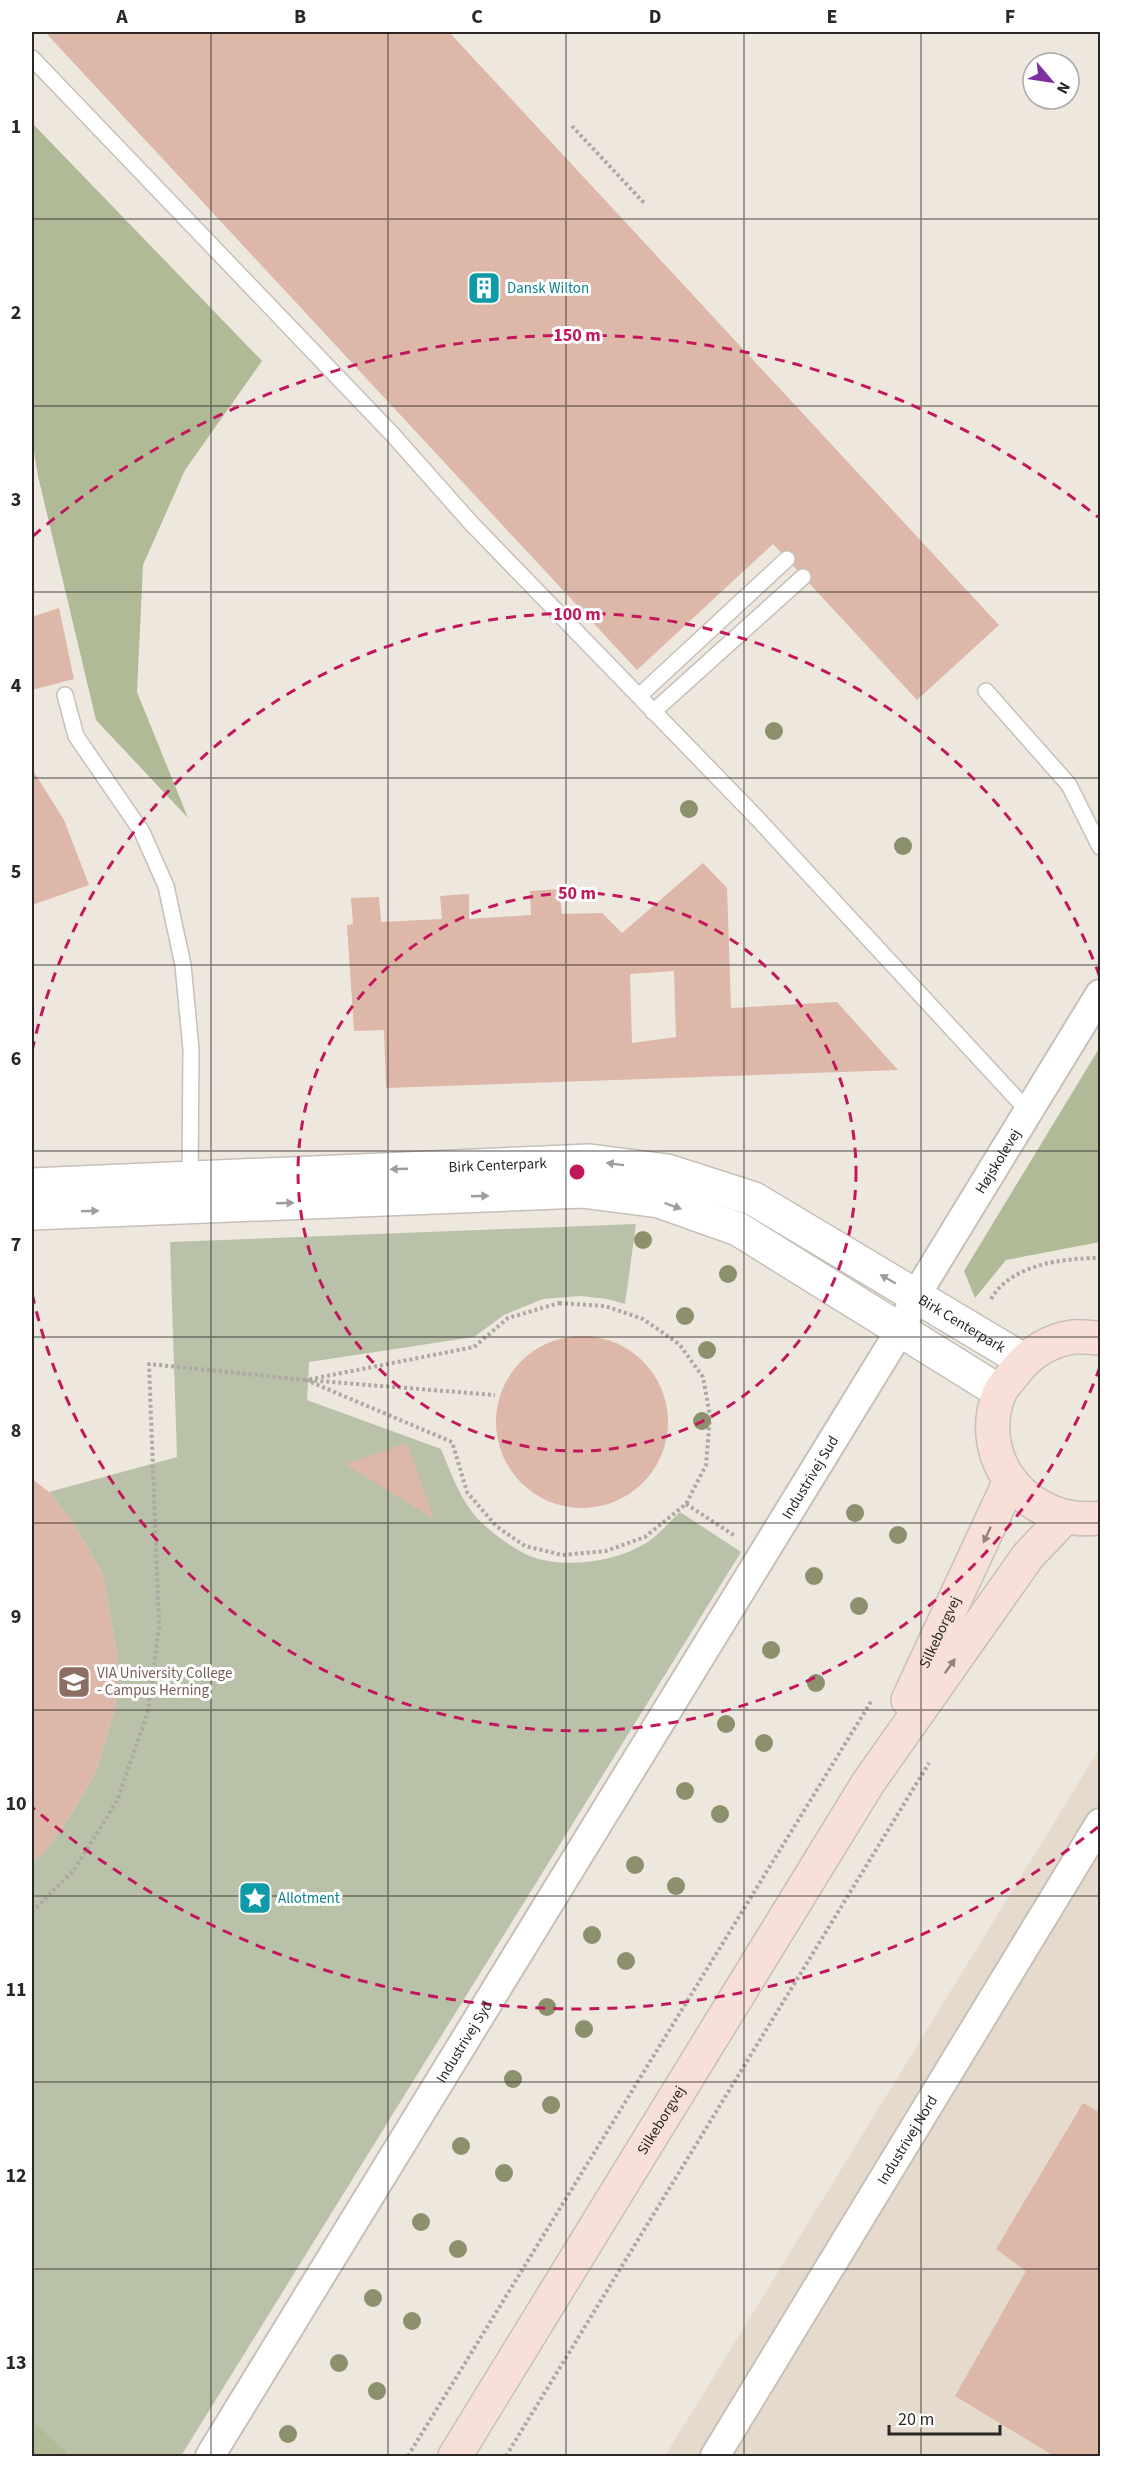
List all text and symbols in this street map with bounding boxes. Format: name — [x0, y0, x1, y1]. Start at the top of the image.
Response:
text: A — [115, 3, 128, 31]
text: B — [294, 3, 306, 31]
text: C — [471, 3, 483, 31]
text: D — [649, 3, 661, 31]
text: E — [827, 3, 837, 31]
text: F — [1005, 3, 1015, 31]
north arrow — [1021, 51, 1081, 111]
text: N — [1051, 78, 1075, 98]
text: 1 — [11, 113, 21, 141]
building icon: Dansk Wilton — [466, 270, 502, 306]
place label: Dansk Wilton — [507, 278, 589, 299]
text: 2 — [11, 299, 21, 327]
text: 150 m — [553, 323, 601, 348]
text: 3 — [11, 486, 21, 514]
text: 100 m — [553, 602, 601, 627]
text: 4 — [11, 672, 22, 700]
text: 5 — [11, 858, 21, 886]
text: 50 m — [558, 881, 596, 906]
text: 6 — [11, 1045, 21, 1073]
street label: Højskolevej — [970, 1125, 1026, 1198]
street label: Birk Centerpark — [448, 1152, 548, 1178]
one-way arrow — [605, 1160, 624, 1169]
centre of rings — [567, 1162, 587, 1182]
one-way arrow — [390, 1165, 409, 1174]
one-way arrow — [470, 1191, 489, 1200]
one-way arrow — [275, 1199, 294, 1208]
one-way arrow — [664, 1202, 682, 1211]
one-way arrow — [80, 1206, 99, 1215]
text: 7 — [11, 1231, 21, 1259]
one-way arrow — [880, 1273, 896, 1284]
street label: Birk Centerpark — [914, 1289, 1010, 1358]
text: 8 — [11, 1417, 21, 1445]
street label: Industrivej Sud — [776, 1432, 844, 1523]
one-way arrow — [982, 1527, 991, 1544]
street label: Silkeborgvej — [914, 1593, 966, 1671]
text: 9 — [11, 1603, 21, 1631]
one-way arrow — [944, 1659, 956, 1675]
place label: VIA University College - Campus Herning — [97, 1663, 232, 1701]
school or university icon: VIA University College - Campus Herning — [56, 1664, 92, 1700]
text: 10 — [5, 1790, 27, 1818]
place icon: Allotment — [237, 1880, 273, 1916]
place label: Allotment — [278, 1888, 340, 1909]
text: 11 — [5, 1976, 27, 2004]
street label: Industrivej Syd — [431, 1997, 497, 2087]
street label: Silkeborgvej — [632, 2082, 690, 2159]
street label: Industrivej Nord — [872, 2091, 942, 2189]
text: 12 — [5, 2162, 27, 2190]
text: 13 — [5, 2349, 27, 2377]
scale bar — [889, 2398, 1000, 2436]
text: 20 m — [898, 2407, 934, 2432]

